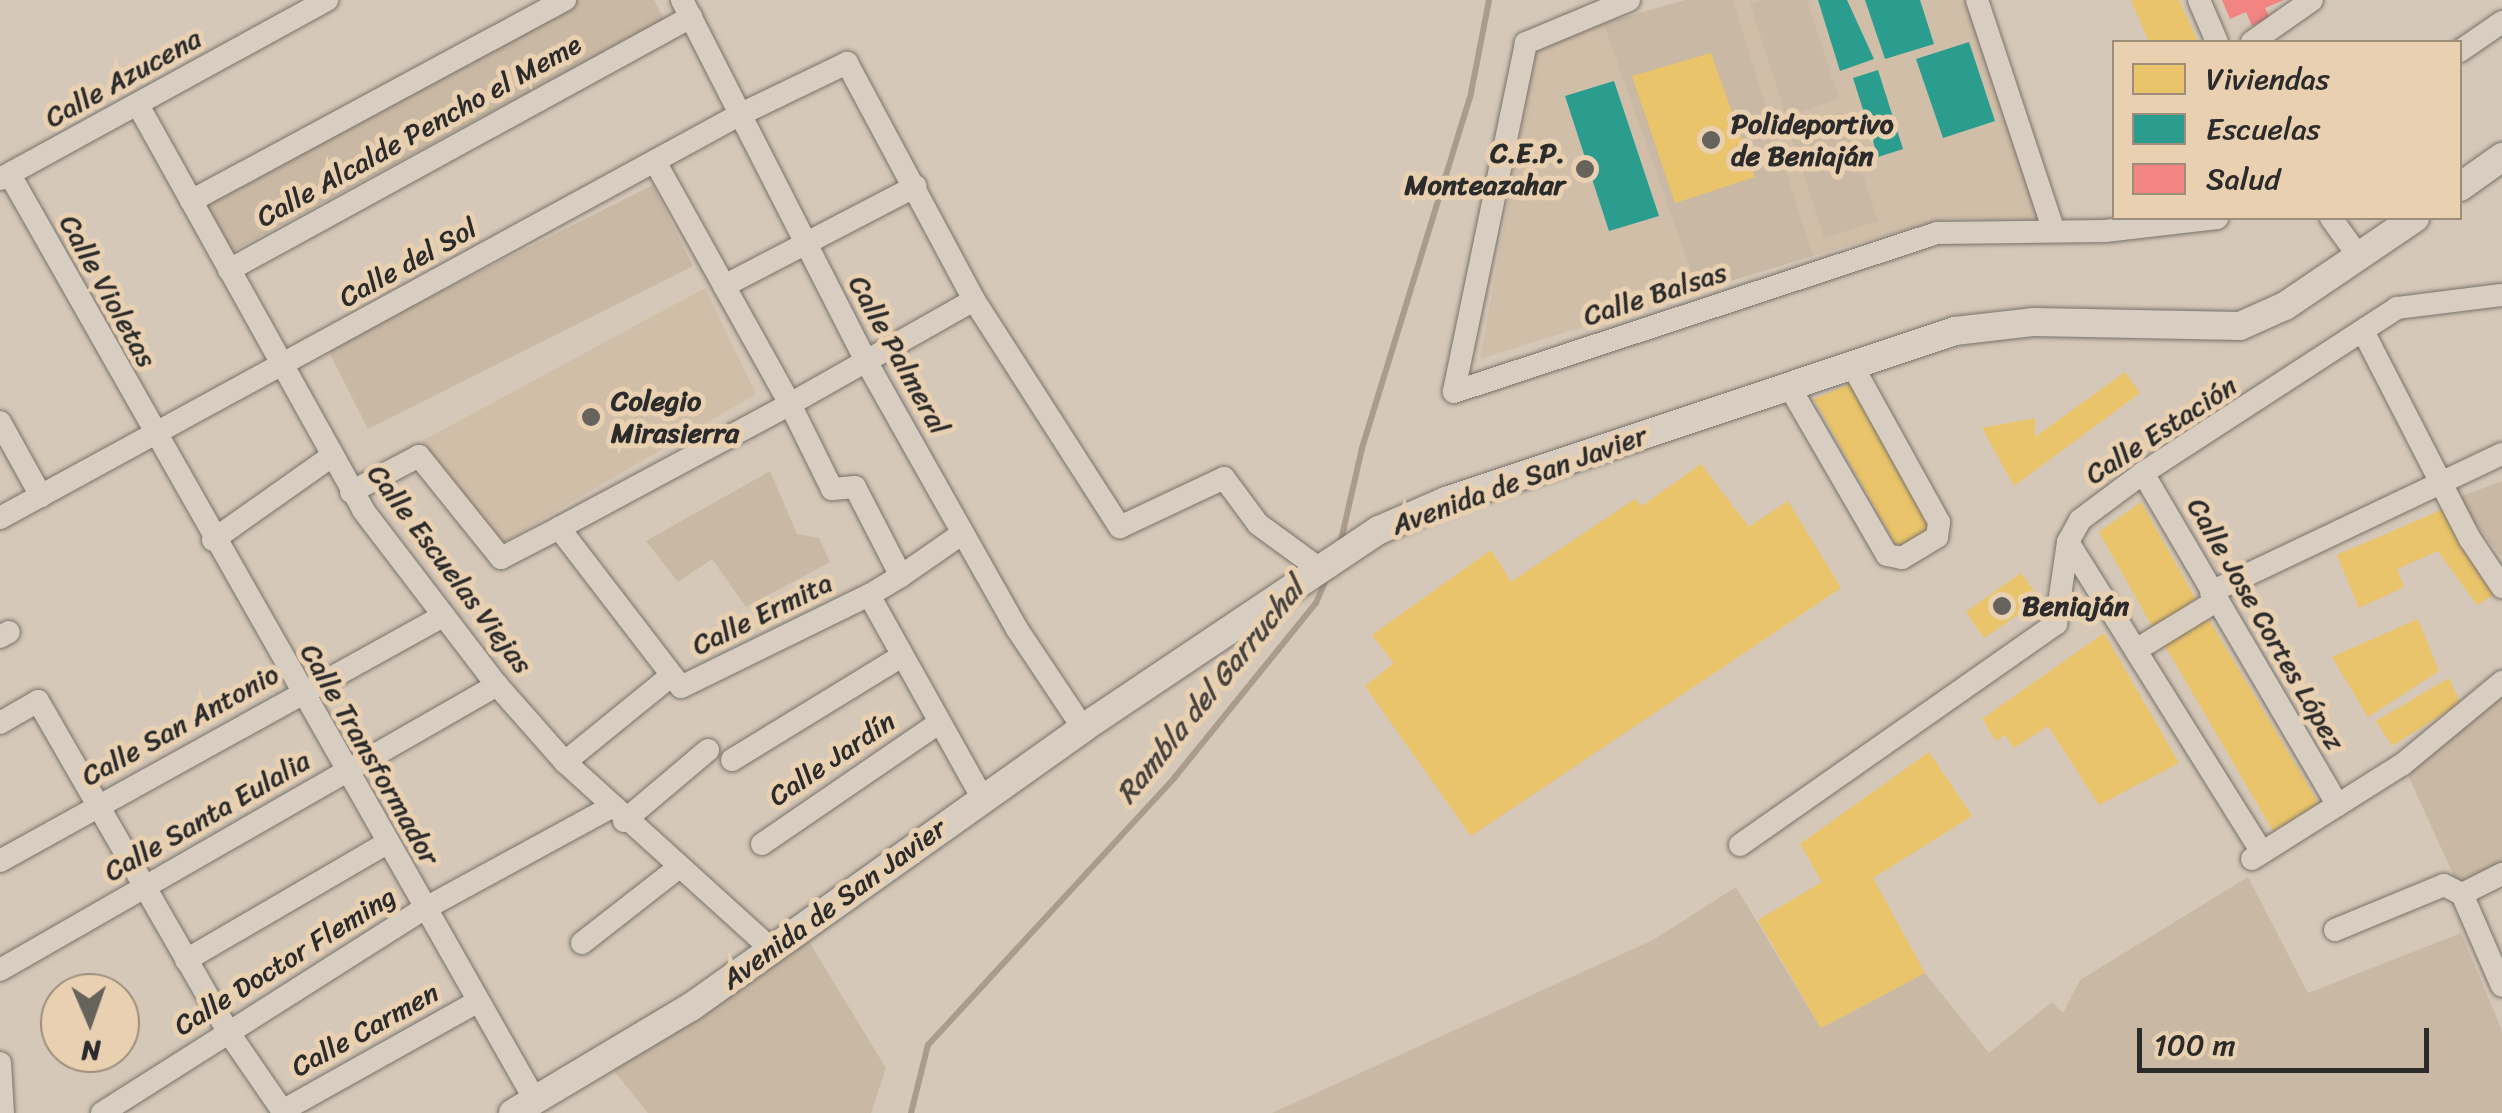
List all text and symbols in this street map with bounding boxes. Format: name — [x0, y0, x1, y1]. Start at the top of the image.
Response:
street label: Calle Azucena — [39, 21, 207, 135]
street label: Calle Alcalde Pencho el Meme — [250, 27, 588, 235]
legend — [2112, 40, 2462, 220]
text: Viviendas — [2206, 52, 2330, 106]
text: Escuelas — [2206, 102, 2320, 156]
place label: Polideportivo de Beniaján — [1731, 107, 1894, 173]
marker: Polideportivo de Beniaján — [1700, 129, 1722, 151]
place label: C.E.P. Monteazahar — [1405, 136, 1565, 202]
text: Salud — [2206, 152, 2280, 206]
marker: C.E.P. Monteazahar — [1574, 158, 1596, 180]
street label: Calle Violetas — [53, 210, 163, 372]
street label: Calle del Sol — [333, 211, 483, 315]
street label: Calle Balsas — [1580, 255, 1730, 333]
street label: Calle Palmeral — [841, 269, 957, 441]
street label: Calle Estación — [2079, 368, 2243, 492]
place label: Colegio Mirasierra — [611, 384, 739, 450]
marker: Colegio Mirasierra — [580, 406, 602, 428]
street label: Avenida de San Javier — [1387, 418, 1651, 542]
street label: Calle Escuelas Viejas — [359, 456, 541, 682]
street label: Calle Jose Cortes López — [2179, 490, 2353, 758]
street label: Calle Ermita — [687, 566, 837, 662]
water label: Rambla del Garruchal — [1108, 571, 1312, 811]
place label: Beniaján — [2022, 589, 2129, 623]
marker: Beniaján — [1991, 595, 2013, 617]
street label: Calle Transformador — [293, 638, 447, 870]
street label: Calle San Antonio — [76, 657, 284, 793]
street label: Calle Jardín — [762, 704, 902, 814]
street label: Calle Santa Eulalia — [98, 743, 316, 889]
street label: Avenida de San Javier — [716, 812, 952, 996]
street label: Calle Doctor Fleming — [168, 879, 402, 1043]
north arrow — [40, 973, 140, 1073]
street label: Calle Carmen — [285, 976, 445, 1084]
scale bar — [2142, 1008, 2434, 1070]
text: 100 m — [2154, 1018, 2236, 1072]
text: N — [80, 1027, 102, 1076]

